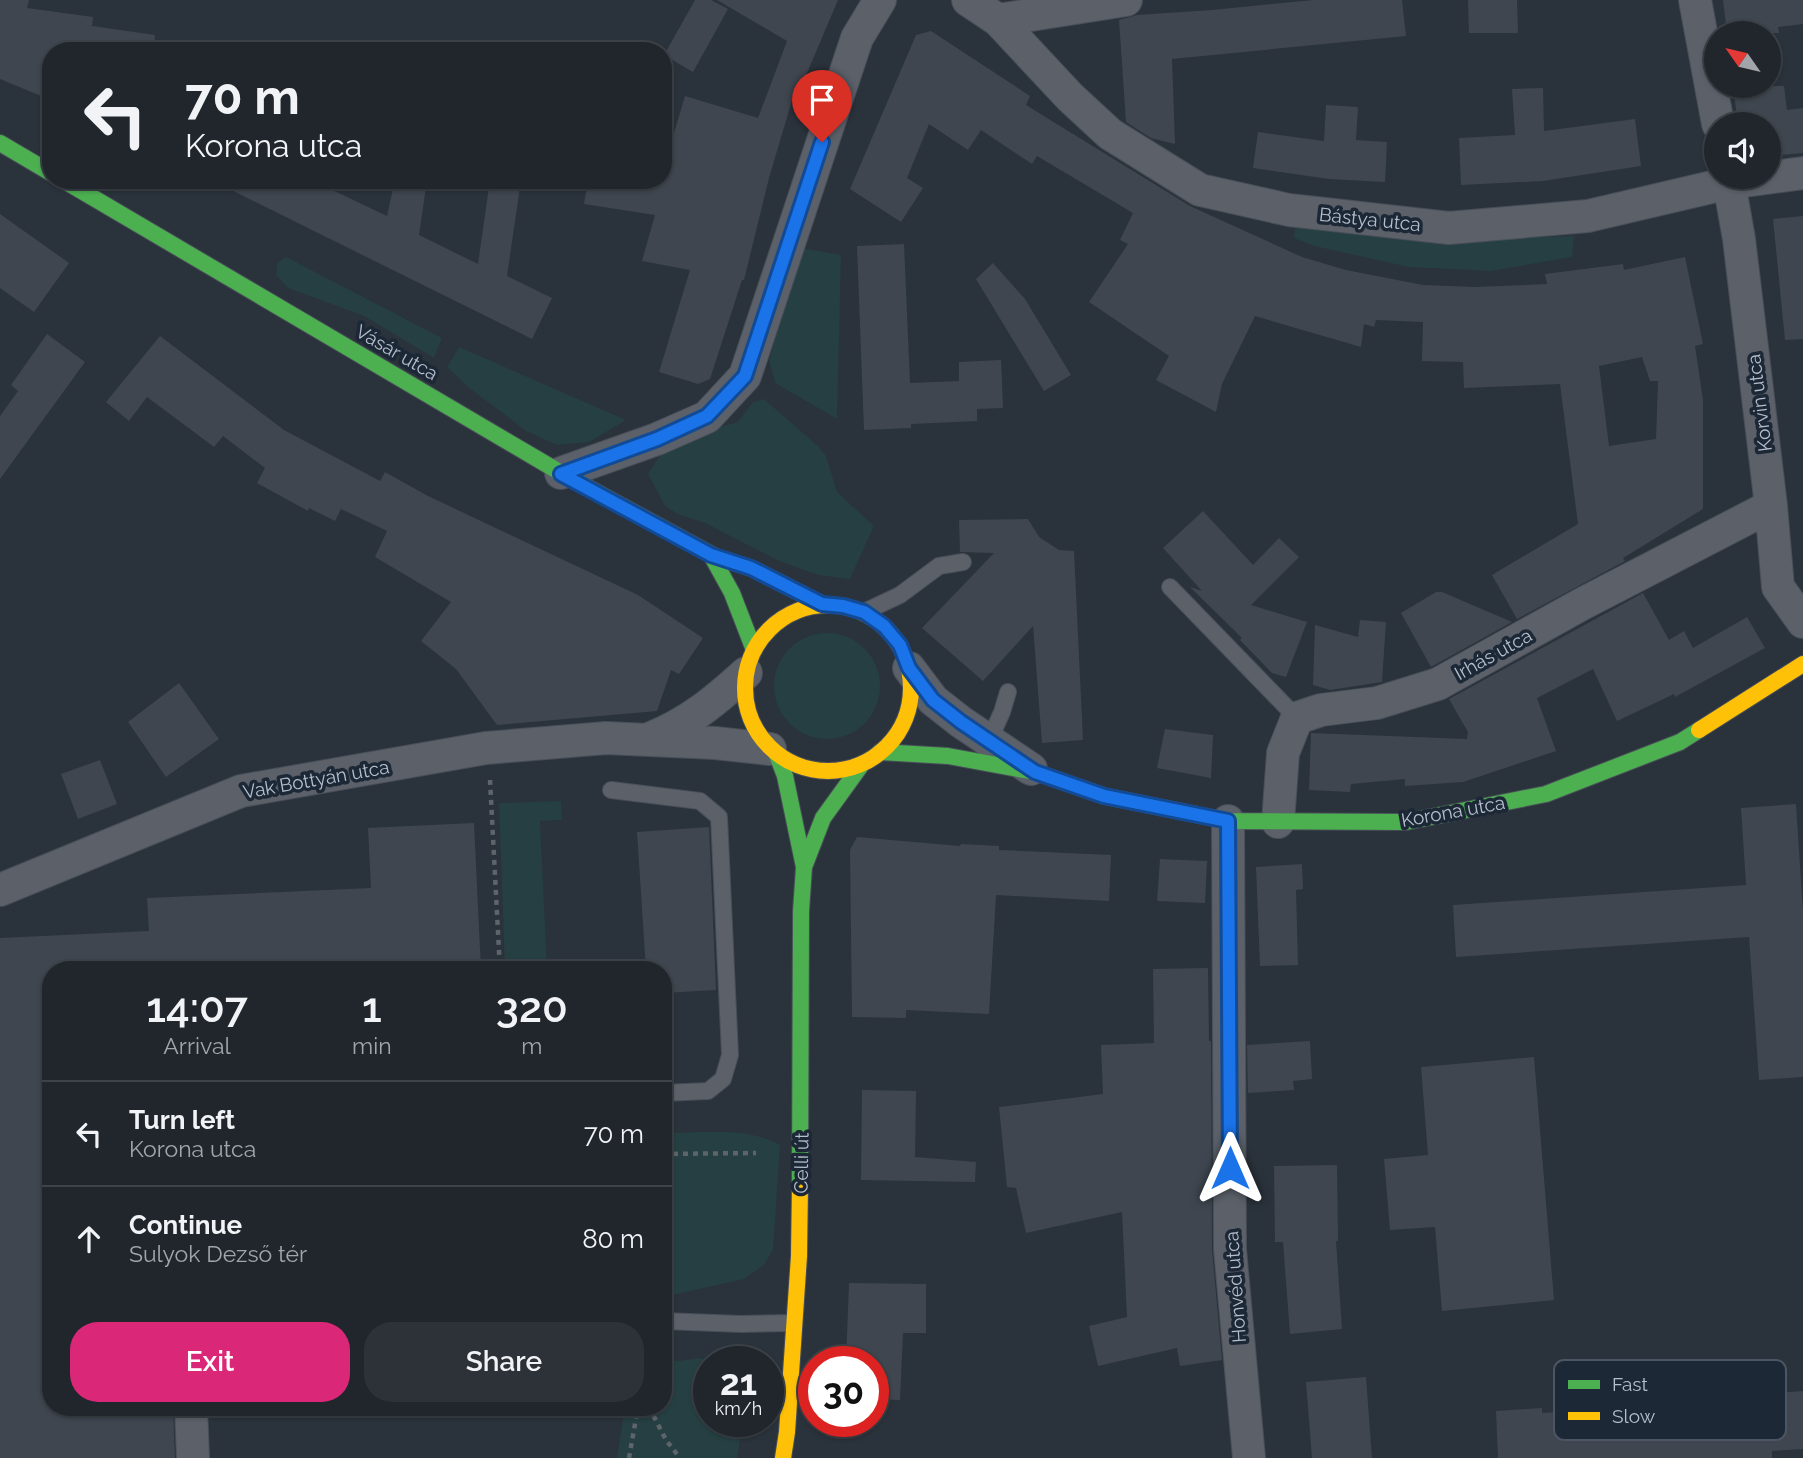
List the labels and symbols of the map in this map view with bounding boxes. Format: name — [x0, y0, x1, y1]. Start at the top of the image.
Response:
north arrow — [1704, 21, 1782, 98]
pin — [792, 70, 852, 142]
street label: Bástya utca — [1318, 203, 1422, 235]
street label: Vásár utca — [352, 320, 442, 384]
street label: Korvin utca — [1742, 353, 1776, 453]
street label: Irhás utca — [1450, 624, 1536, 684]
street label: Vak Bottyán utca — [241, 755, 391, 803]
street label: Korona utca — [1399, 791, 1507, 831]
position arrow — [1193, 1131, 1267, 1205]
street label: Celli út — [789, 1132, 813, 1194]
street label: Honvéd utca — [1220, 1230, 1250, 1344]
speed limit sign: 30 — [798, 1346, 889, 1437]
legend — [1554, 1360, 1786, 1440]
text: Fast — [1612, 1373, 1648, 1395]
text: Slow — [1612, 1405, 1656, 1427]

